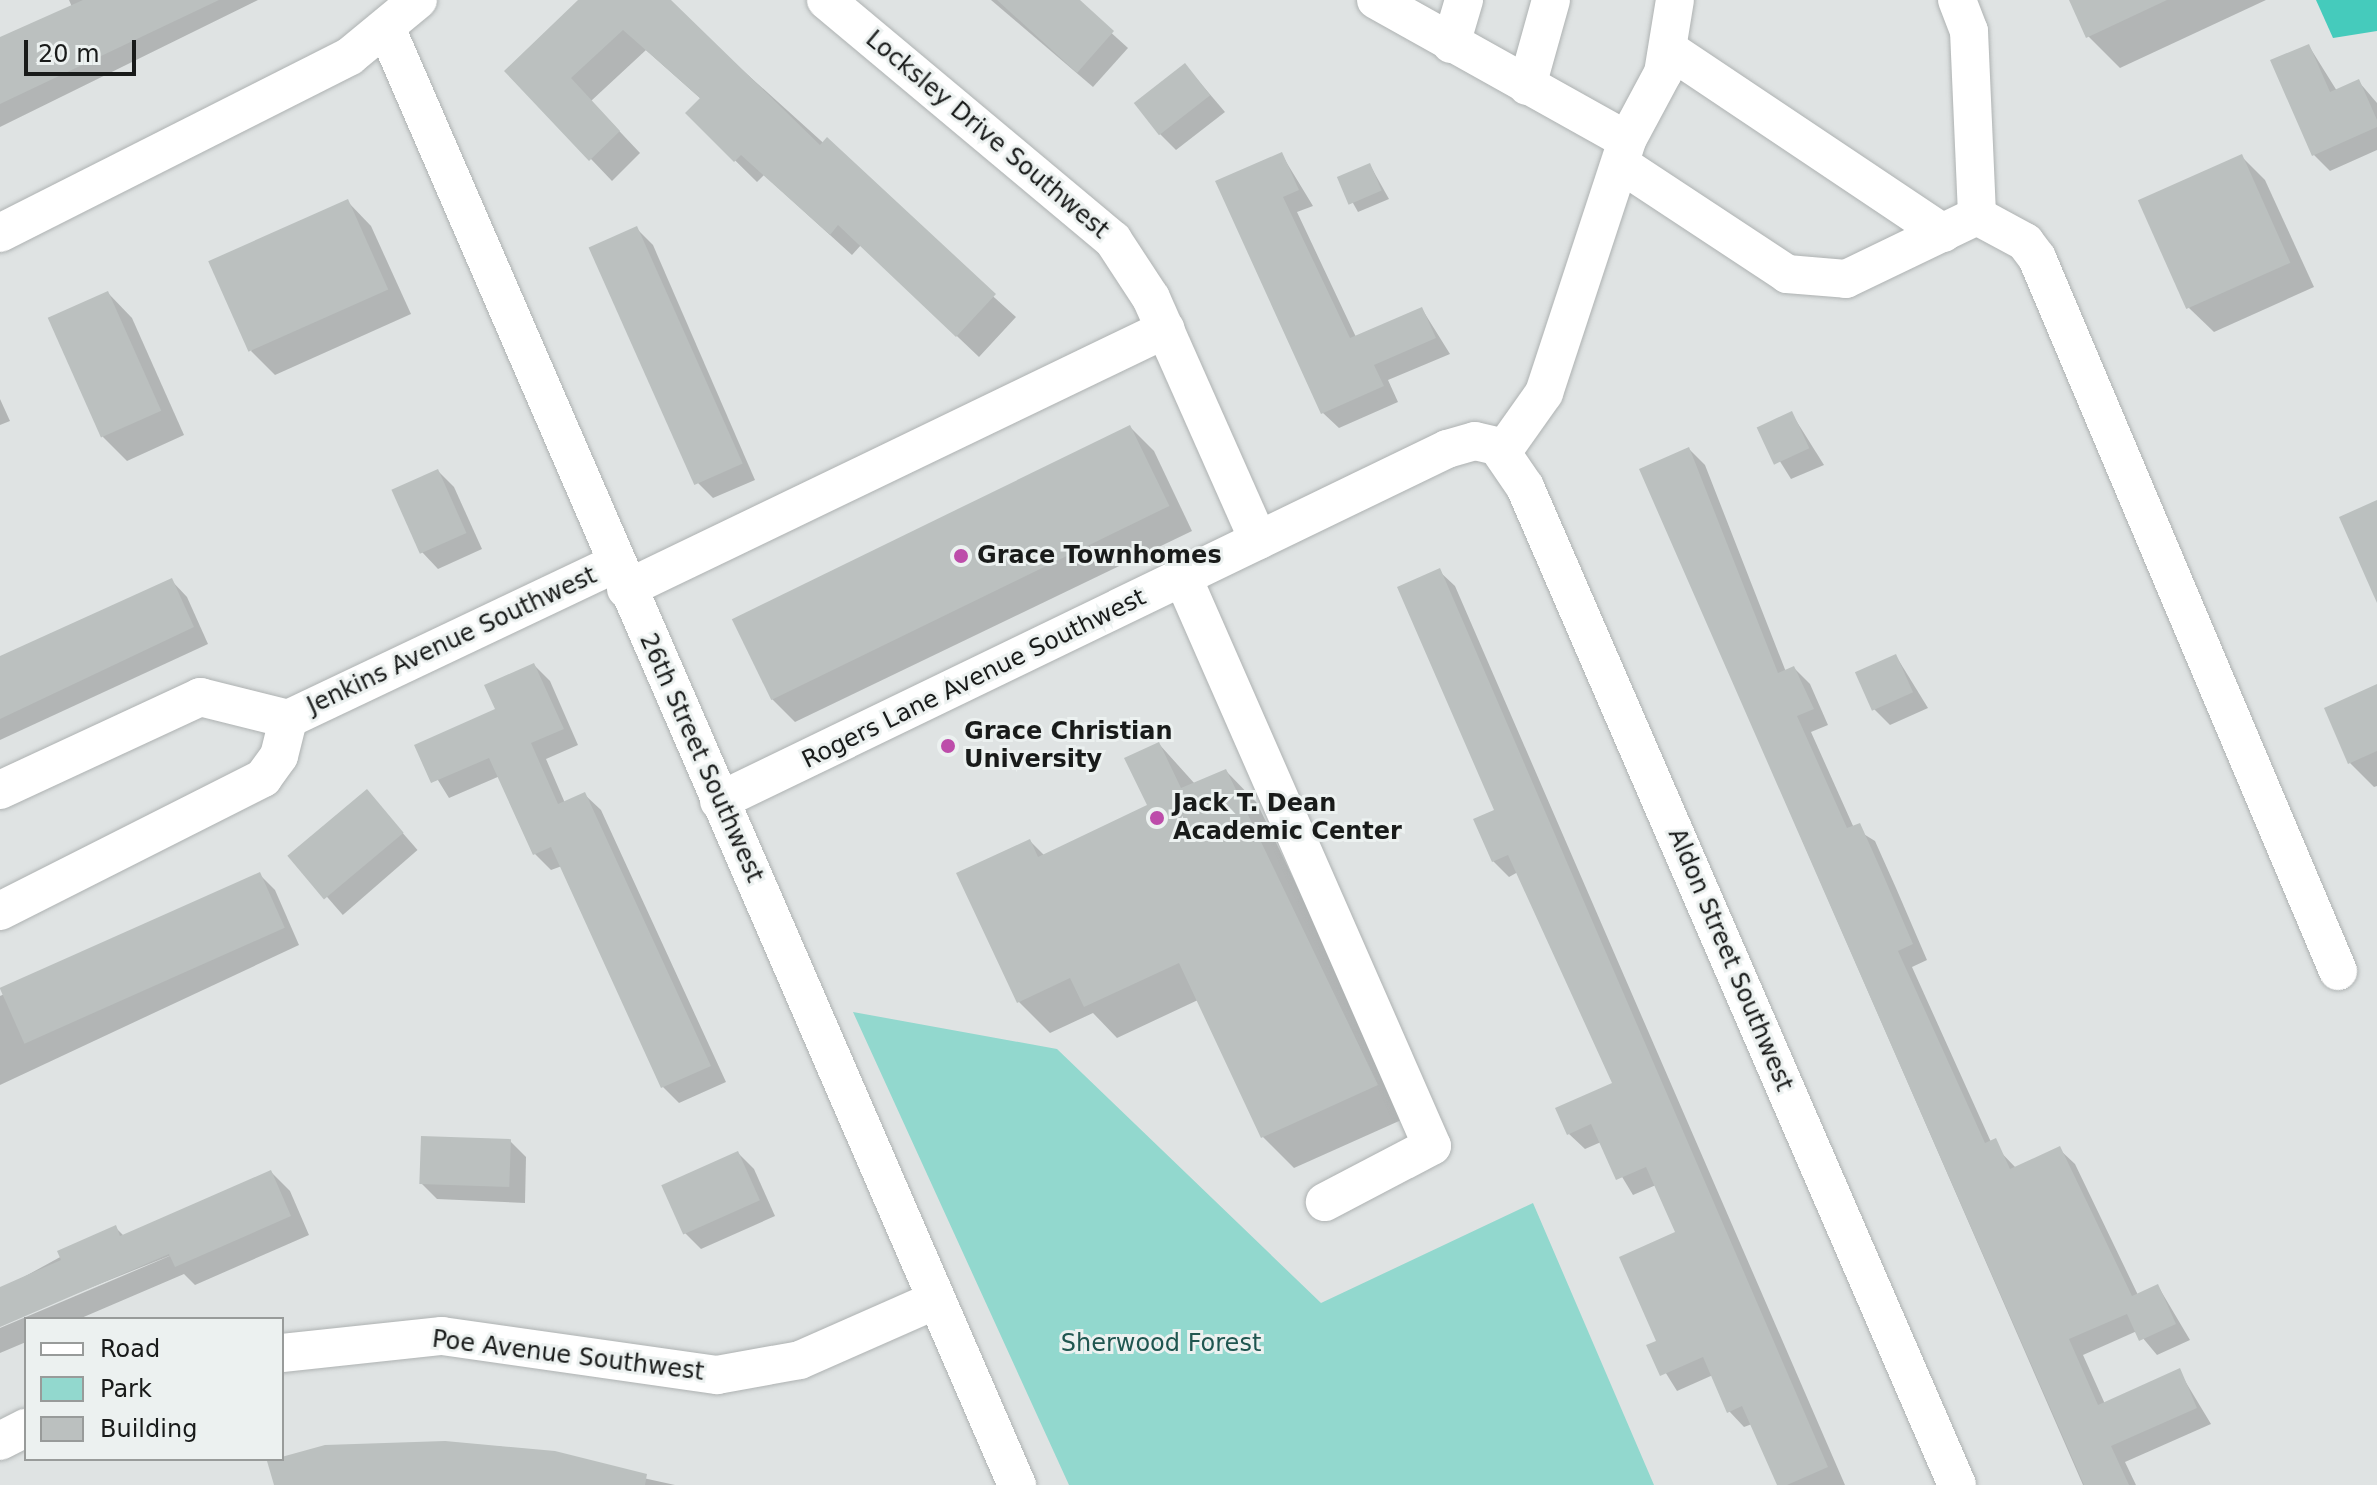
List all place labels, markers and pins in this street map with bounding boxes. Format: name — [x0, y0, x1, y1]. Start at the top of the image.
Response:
place label: Grace Townhomes — [977, 542, 1222, 570]
marker: Grace Townhomes — [952, 547, 970, 565]
place label: Grace Christian University — [964, 718, 1173, 774]
marker: Grace Christian University — [939, 737, 957, 755]
place label: Jack T. Dean Academic Center — [1173, 790, 1402, 846]
marker: Jack T. Dean Academic Center — [1148, 809, 1166, 827]

